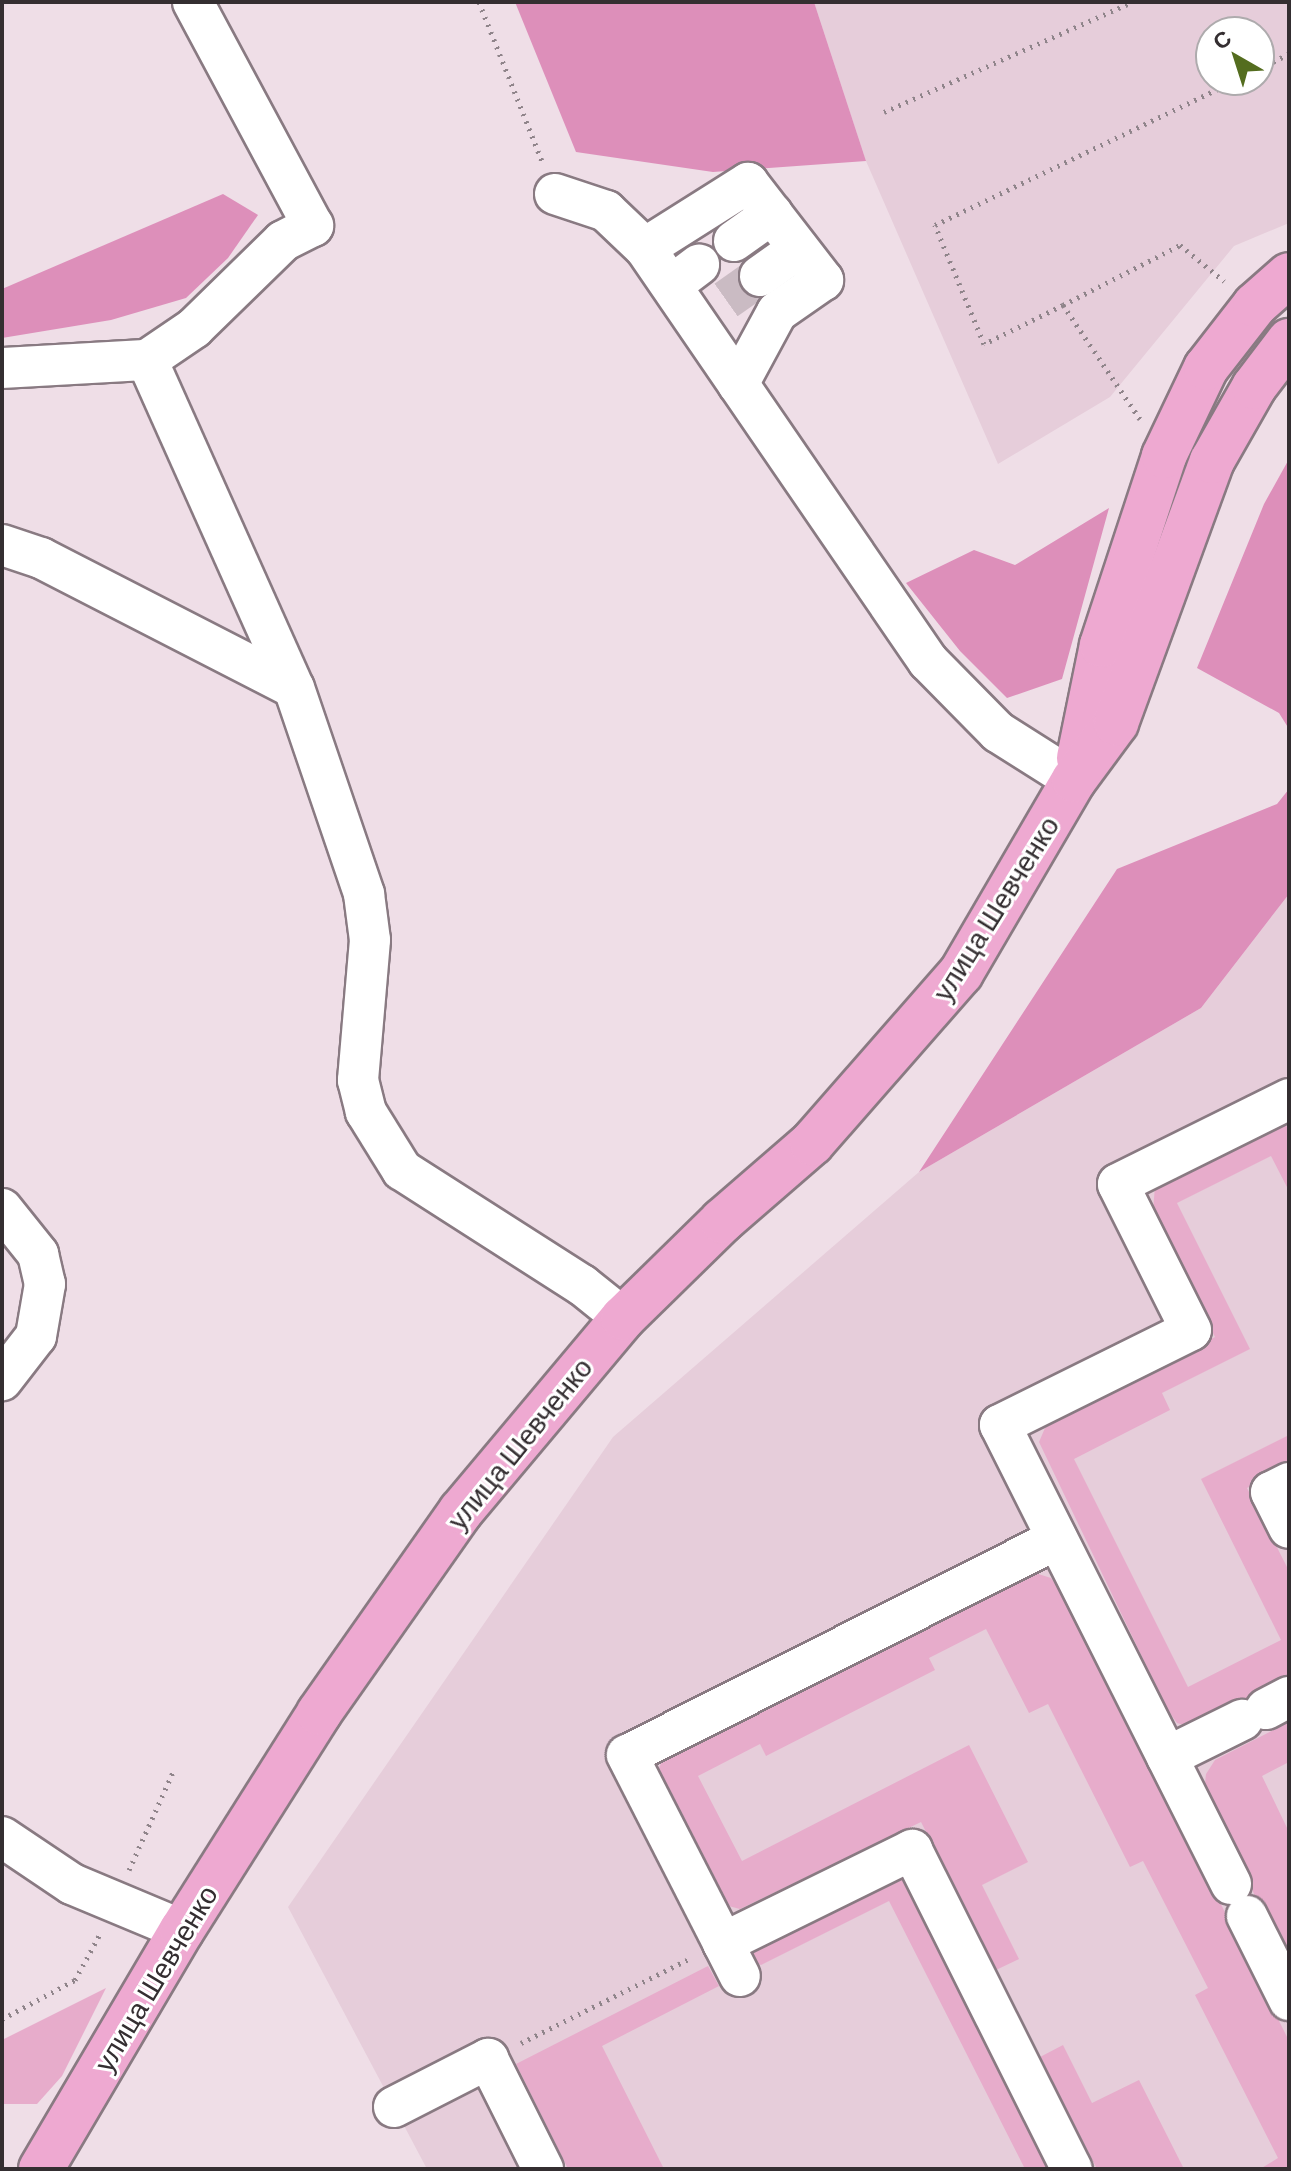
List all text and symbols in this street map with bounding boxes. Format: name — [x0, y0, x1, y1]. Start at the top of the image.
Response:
north arrow — [1195, 16, 1275, 96]
text: С — [1207, 24, 1236, 54]
street label: улица Шевченко — [925, 810, 1065, 1006]
street label: улица Шевченко — [439, 1350, 599, 1536]
street label: улица Шевченко — [86, 1879, 224, 2077]

